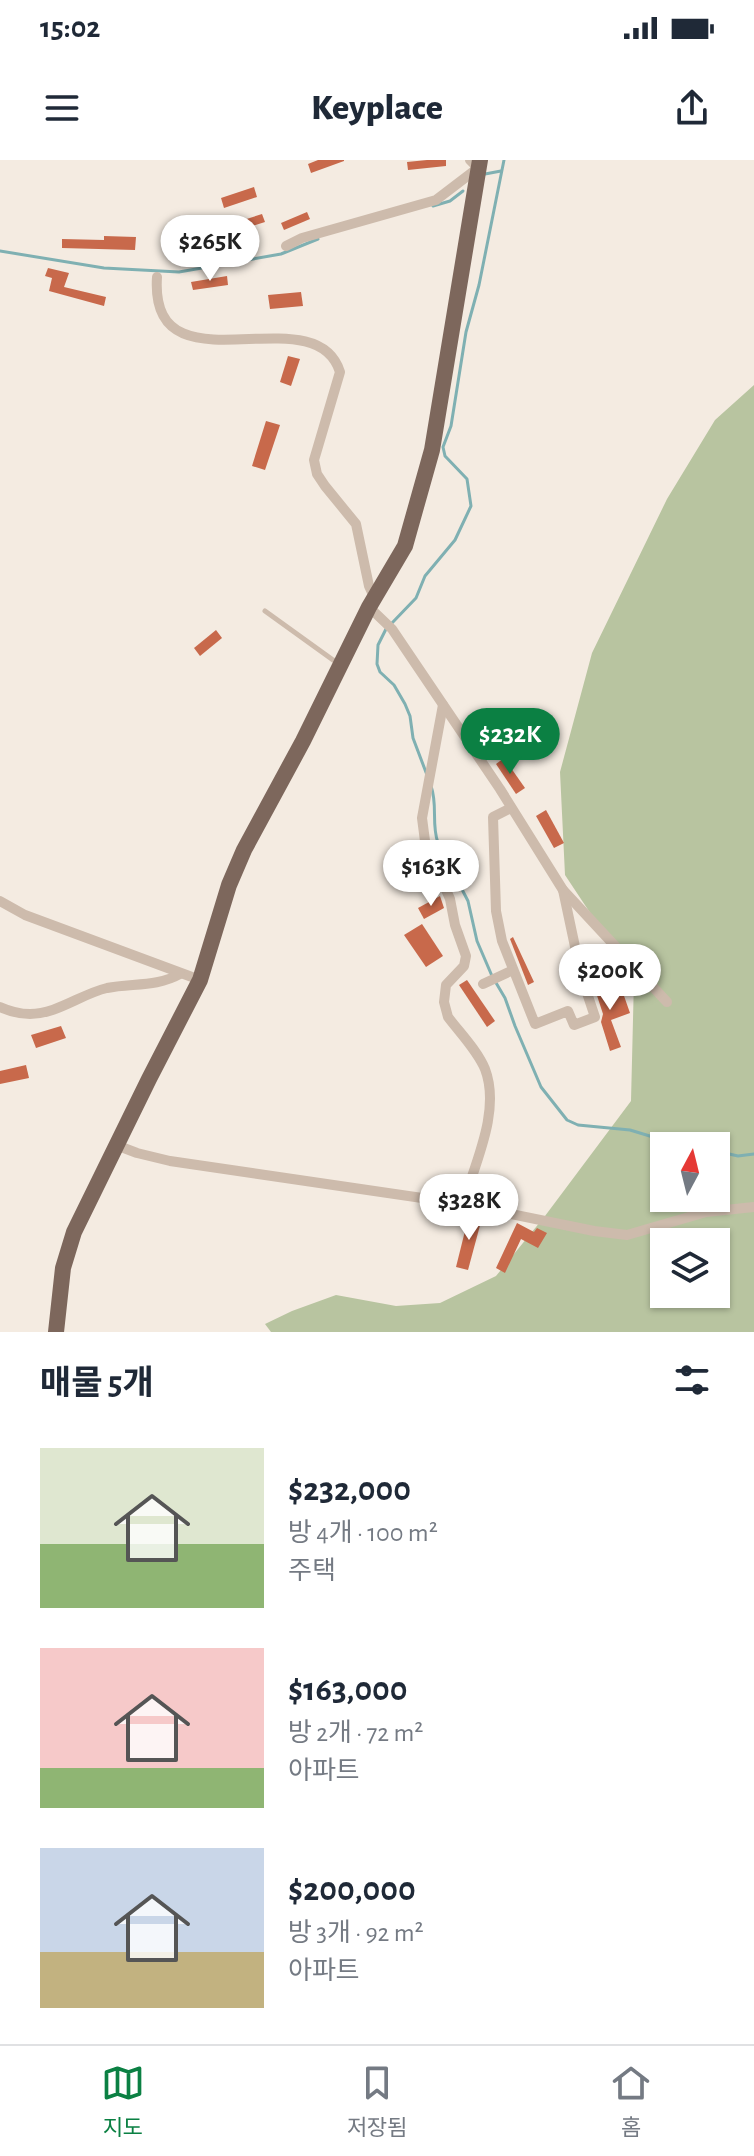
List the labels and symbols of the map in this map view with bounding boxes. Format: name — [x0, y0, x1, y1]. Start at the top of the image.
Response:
pin: $265K — [154, 215, 266, 283]
pin: $232K — [454, 708, 566, 776]
pin: $163K — [375, 840, 487, 908]
pin: $200K — [554, 944, 666, 1012]
north arrow — [650, 1132, 730, 1212]
pin: $328K — [413, 1174, 525, 1242]

